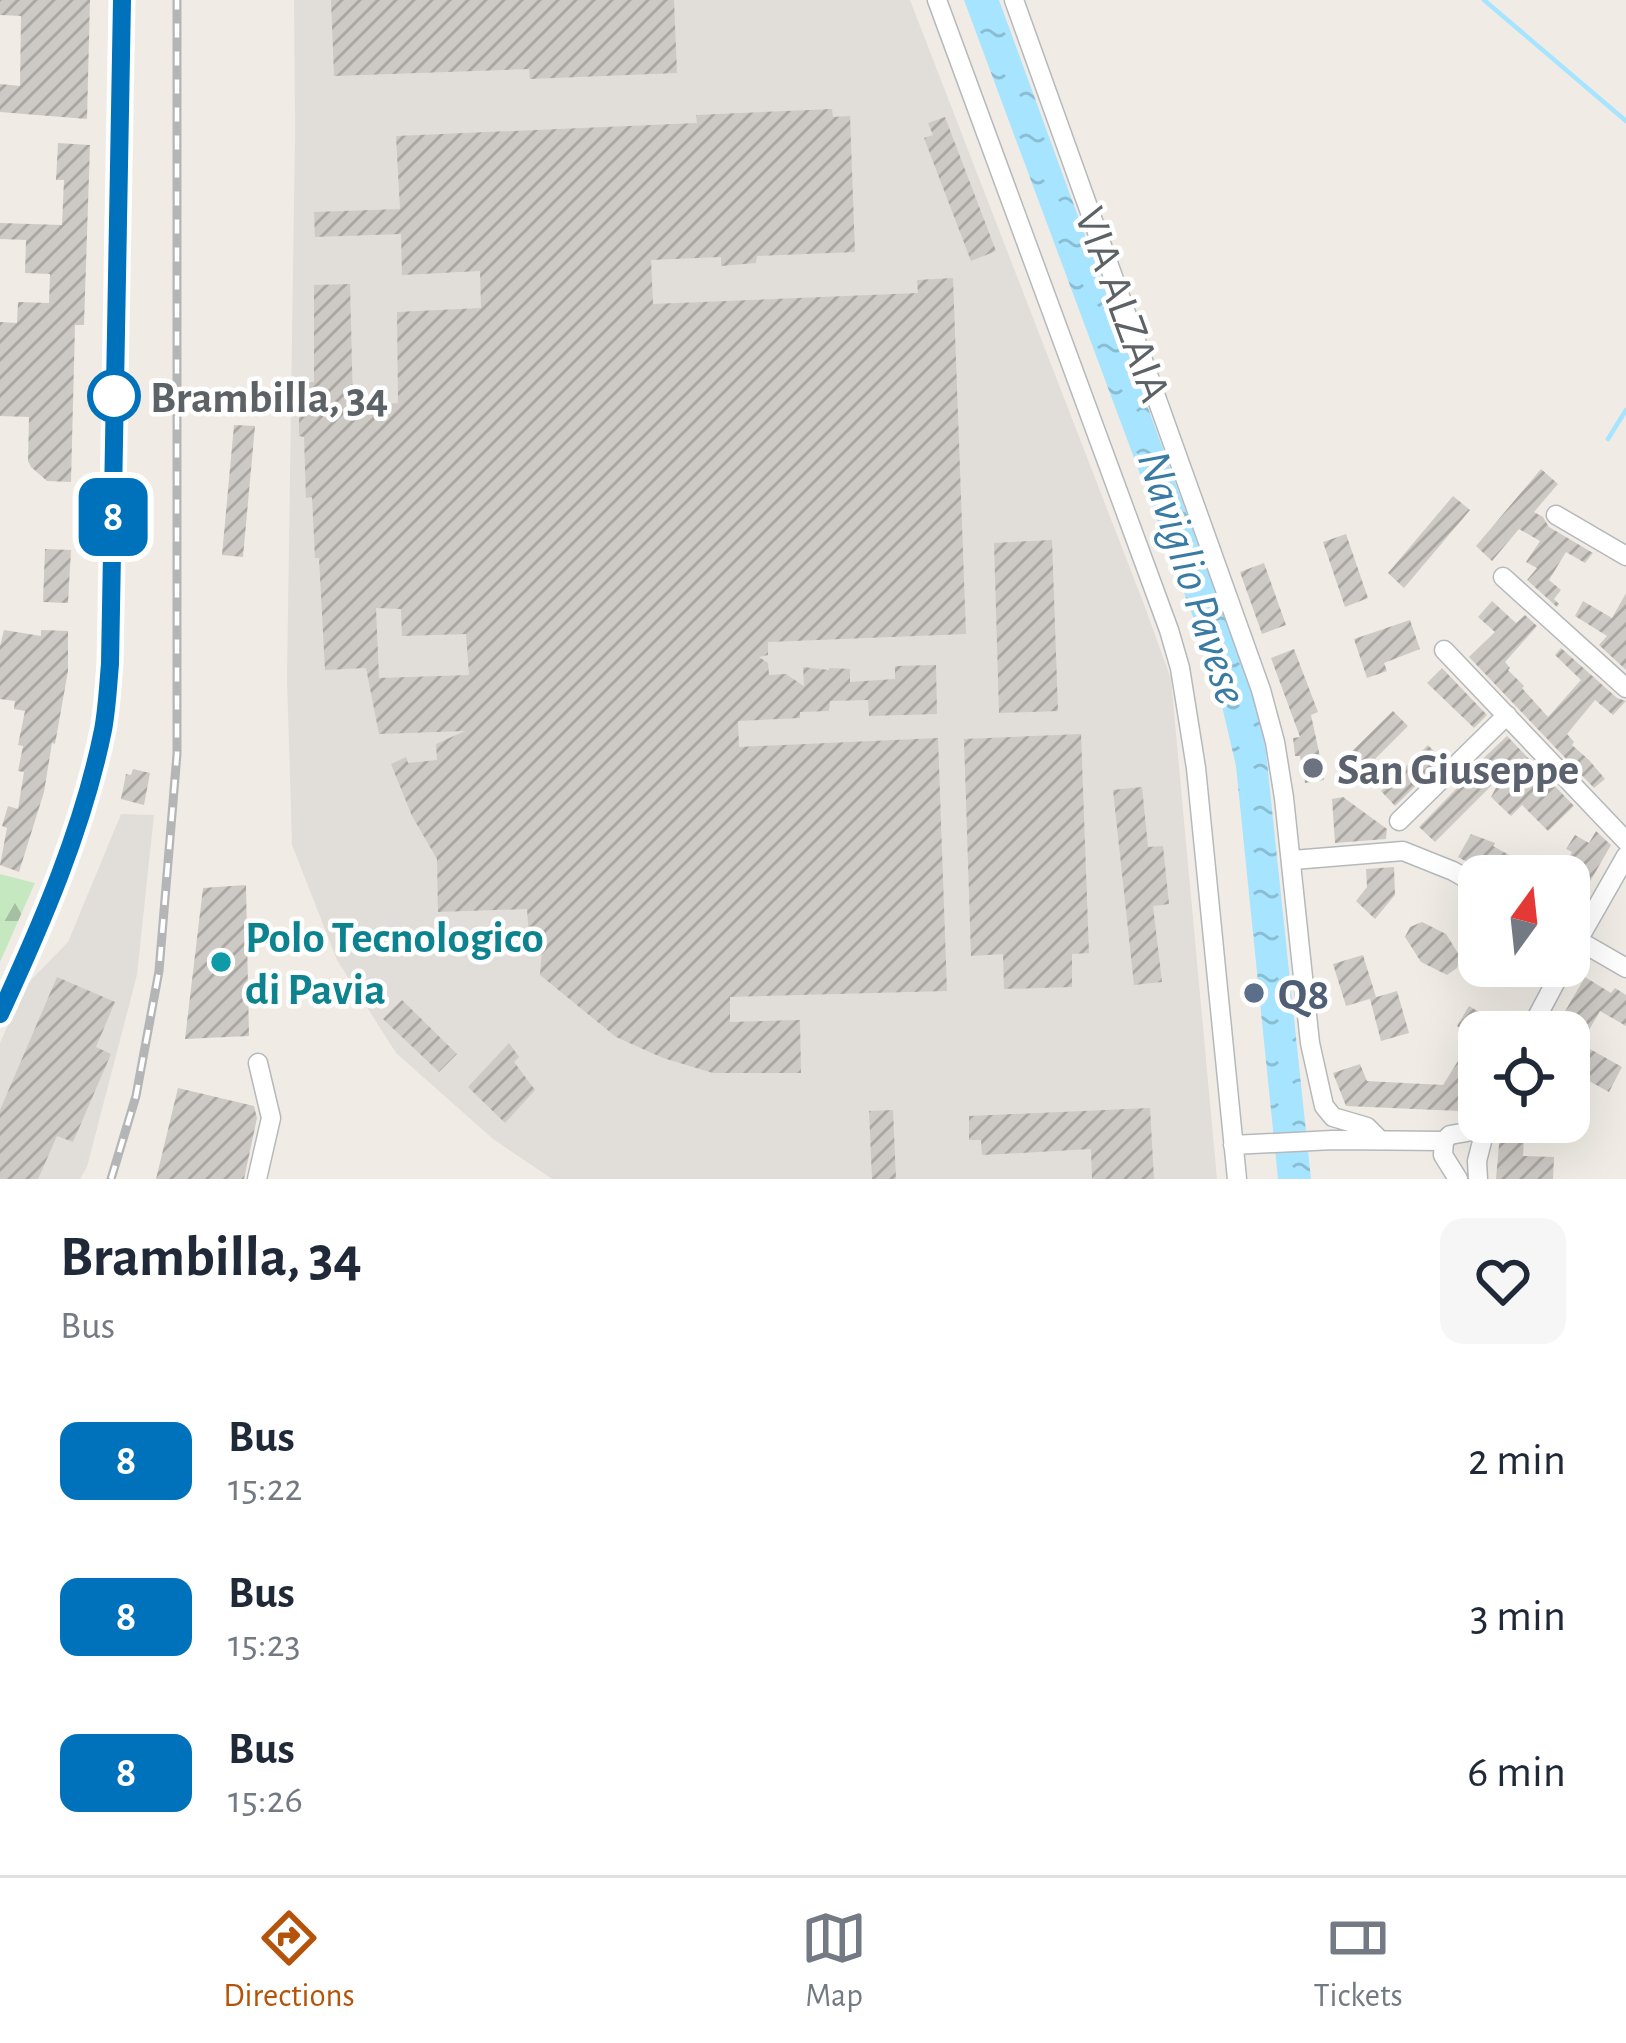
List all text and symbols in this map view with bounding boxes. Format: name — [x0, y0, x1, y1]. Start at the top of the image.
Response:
street label: VIA ALZAIA — [1066, 202, 1178, 408]
marker: Brambilla, 34 — [89, 371, 139, 421]
place label: Brambilla, 34 — [150, 376, 388, 421]
water label: Naviglio Pavese — [1128, 445, 1255, 711]
line badge: 8 — [74, 478, 152, 556]
text: 8 — [103, 496, 123, 538]
place label: San Giuseppe — [1337, 748, 1579, 793]
marker: San Giuseppe — [1300, 755, 1326, 781]
north arrow — [1458, 855, 1590, 987]
map controls — [1458, 855, 1590, 1143]
place label: Polo Tecnologico di Pavia — [245, 916, 544, 1013]
marker: Polo Tecnologico di Pavia — [208, 949, 234, 975]
place label: Q8 — [1278, 973, 1329, 1018]
marker: Q8 — [1241, 980, 1267, 1006]
button: locate — [1458, 1011, 1590, 1143]
button: heart — [1440, 1218, 1566, 1344]
text: Brambilla, 34 — [60, 1229, 362, 1286]
text: Bus — [60, 1307, 115, 1346]
text: Bus — [228, 1415, 295, 1460]
text: 2 min — [1468, 1438, 1566, 1483]
text: 8 — [116, 1440, 136, 1482]
text: 15:22 — [228, 1469, 302, 1508]
text: Bus — [228, 1571, 295, 1616]
text: 3 min — [1470, 1594, 1566, 1639]
text: 8 — [116, 1596, 136, 1638]
text: 15:23 — [228, 1625, 300, 1664]
text: Bus — [228, 1727, 295, 1772]
text: 6 min — [1467, 1750, 1566, 1795]
text: 8 — [116, 1752, 136, 1794]
text: 15:26 — [228, 1781, 303, 1820]
tab: Directions — [223, 1905, 355, 2017]
tab: Map — [801, 1905, 867, 2017]
tab: Tickets — [1313, 1905, 1403, 2017]

